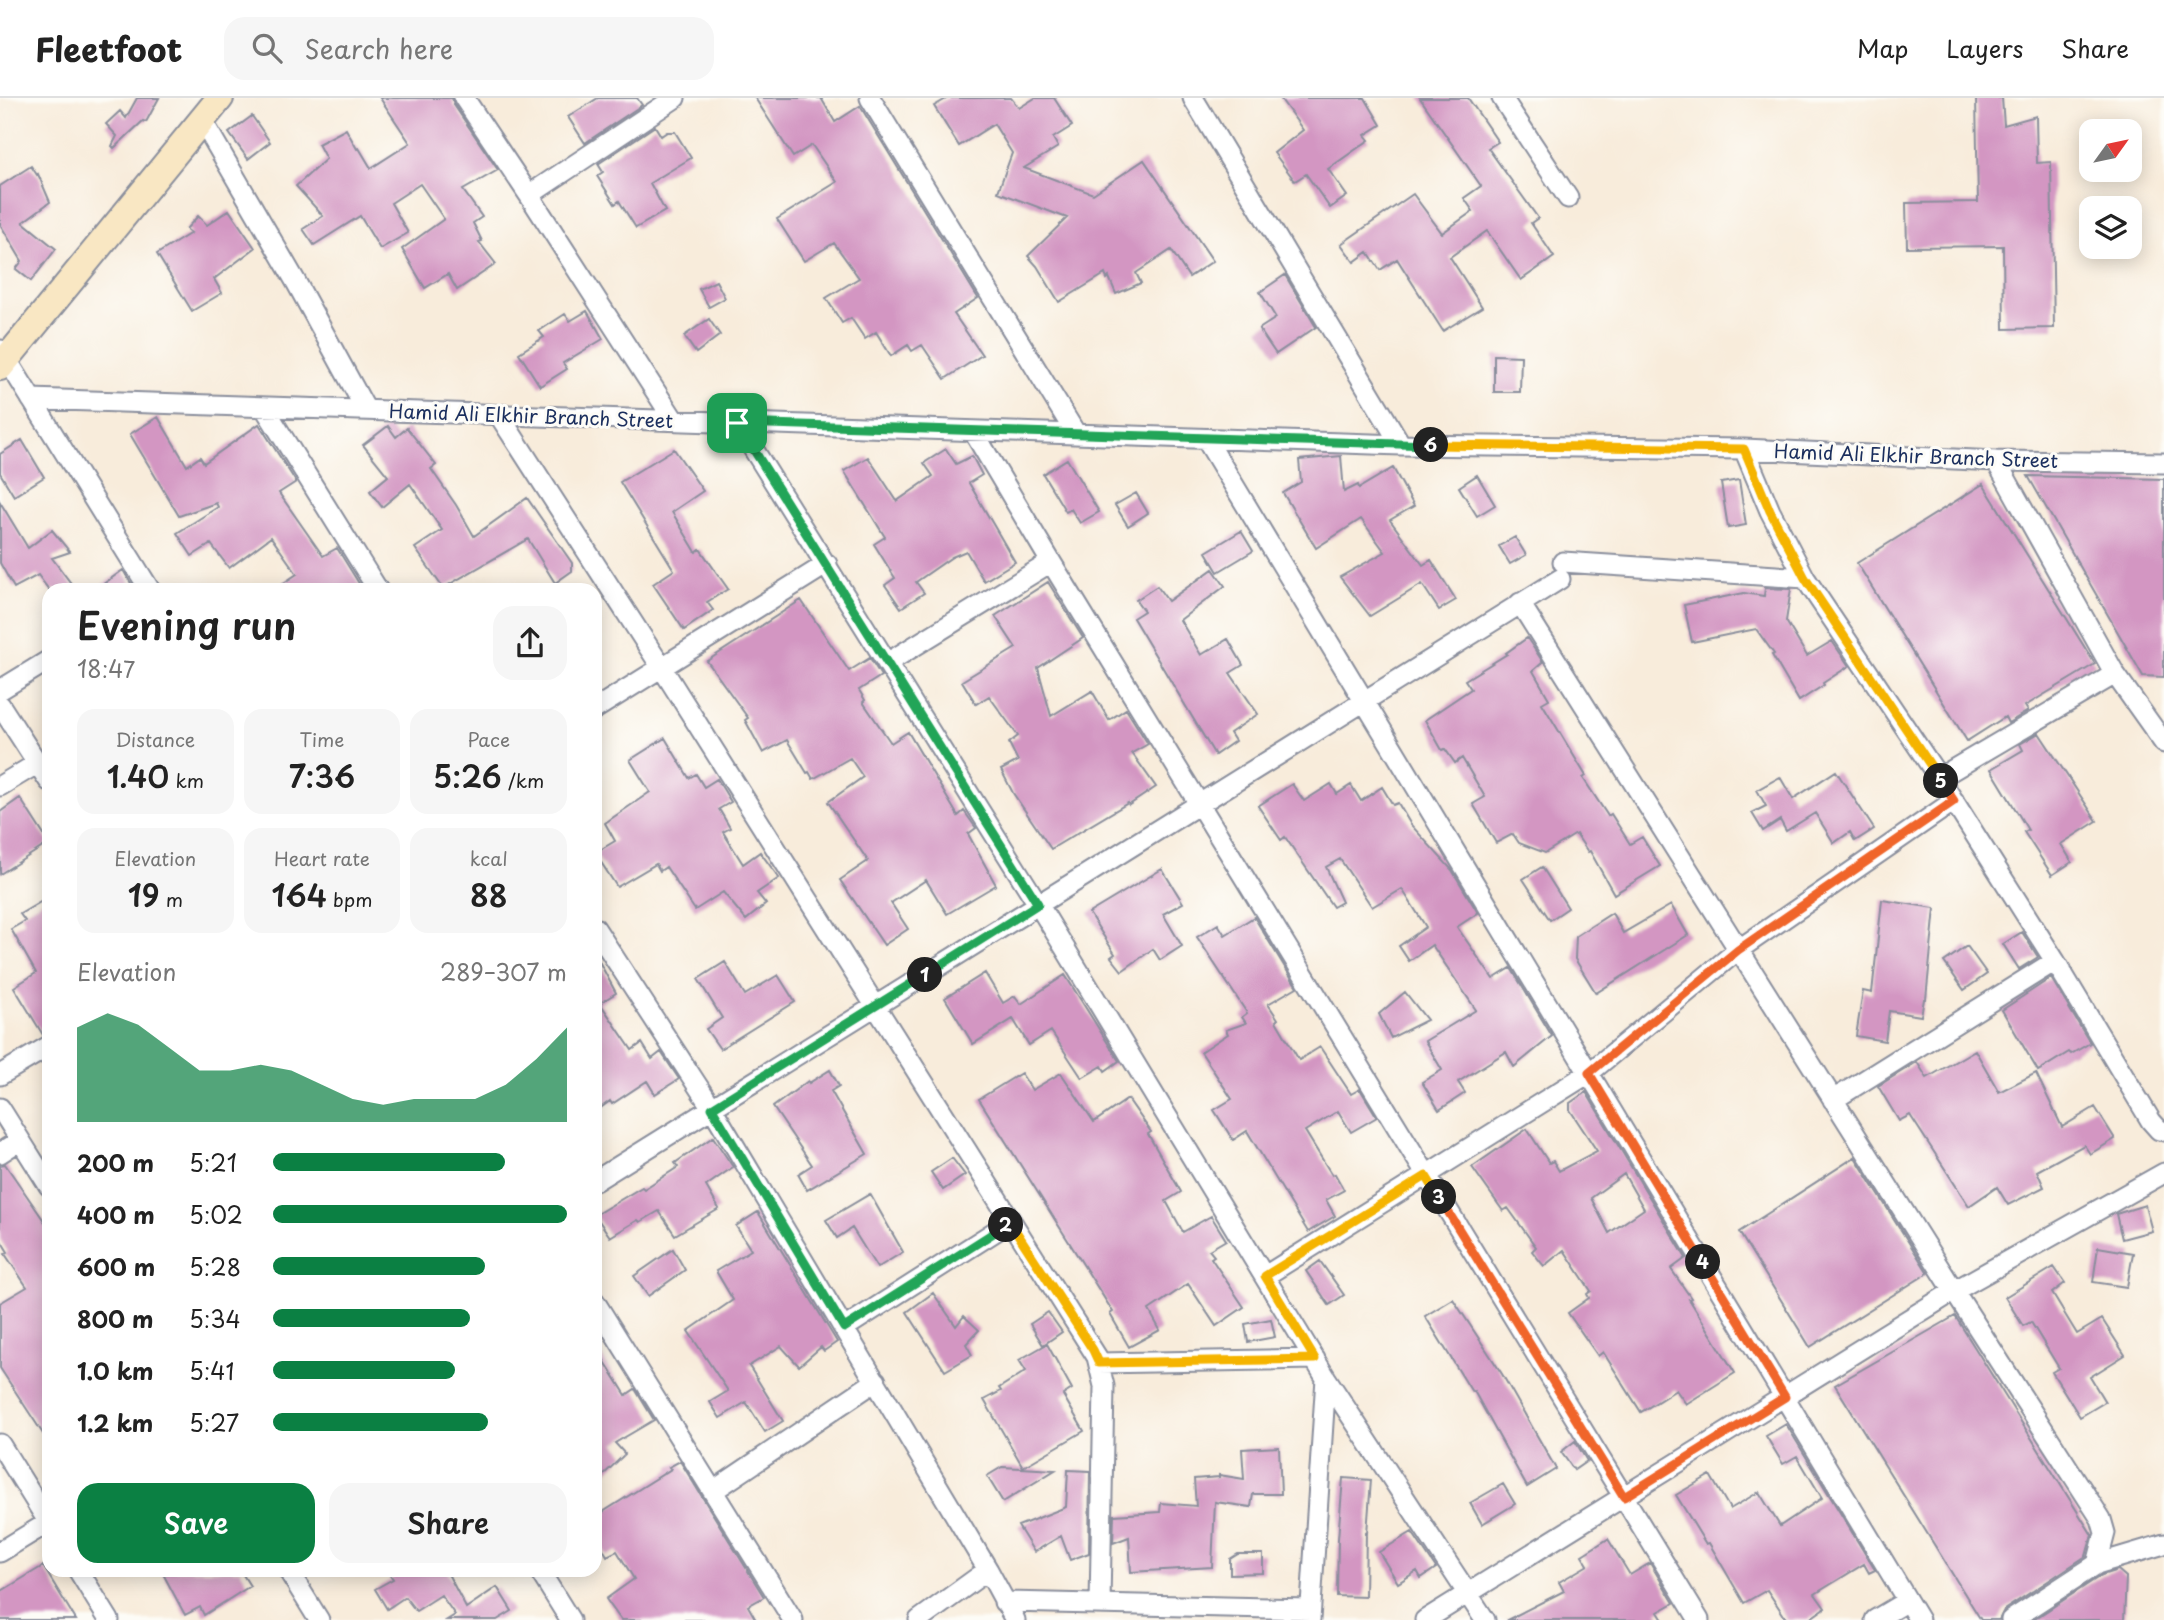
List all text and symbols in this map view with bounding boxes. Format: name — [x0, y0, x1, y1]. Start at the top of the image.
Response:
search box — [224, 17, 714, 80]
text: Fleetfoot — [35, 23, 182, 73]
icon: search — [248, 29, 286, 67]
text: Search here — [304, 29, 453, 68]
text: Map — [1857, 30, 1908, 66]
text: Layers — [1946, 30, 2023, 66]
text: Share — [2061, 30, 2129, 66]
north arrow — [2079, 119, 2142, 182]
map controls — [2079, 119, 2142, 259]
button: layers — [2079, 196, 2142, 259]
pin — [707, 393, 767, 453]
street label: Hamid Ali Elkhir Branch Street — [388, 396, 674, 434]
icon: arrive — [718, 404, 756, 442]
pin: 6 — [1414, 428, 1448, 462]
text: 6 — [1424, 430, 1437, 458]
street label: Hamid Ali Elkhir Branch Street — [1773, 436, 2059, 474]
text: Evening run — [77, 596, 296, 653]
button: share — [493, 606, 567, 680]
text: 18:47 — [77, 651, 135, 686]
text: Distance — [115, 725, 195, 753]
text: Time — [300, 725, 344, 753]
text: Pace — [467, 725, 510, 753]
text: 1.40 — [107, 753, 169, 798]
text: 7:36 — [289, 753, 355, 798]
text: 5:26 — [433, 753, 502, 798]
pin: 5 — [1924, 764, 1958, 798]
text: km — [169, 766, 204, 794]
text: /km — [502, 766, 544, 794]
text: 5 — [1934, 766, 1947, 794]
text: Elevation — [114, 844, 196, 872]
text: Heart rate — [274, 844, 370, 872]
text: kcal — [470, 844, 508, 872]
text: 19 — [128, 872, 160, 917]
text: 164 — [272, 872, 327, 917]
text: 88 — [470, 872, 507, 917]
text: m — [160, 885, 183, 913]
text: bpm — [327, 885, 372, 913]
text: Elevation — [77, 954, 176, 989]
text: 289–307 m — [440, 954, 567, 989]
pin: 1 — [908, 958, 942, 992]
text: 1 — [920, 960, 929, 988]
text: 200 m — [77, 1145, 154, 1180]
text: 5:21 — [189, 1145, 237, 1180]
pin: 3 — [1422, 1180, 1456, 1214]
text: 3 — [1432, 1182, 1445, 1210]
text: 400 m — [77, 1197, 155, 1232]
text: 5:02 — [189, 1197, 243, 1232]
pin: 2 — [988, 1208, 1024, 1242]
text: 2 — [999, 1210, 1012, 1238]
pin: 4 — [1686, 1244, 1720, 1280]
text: 4 — [1696, 1247, 1709, 1275]
text: 600 m — [77, 1249, 155, 1284]
text: 5:28 — [189, 1249, 241, 1284]
text: 800 m — [77, 1301, 154, 1336]
text: 5:34 — [189, 1301, 241, 1336]
text: 1.0 km — [77, 1353, 154, 1388]
text: 5:41 — [189, 1353, 235, 1388]
text: 1.2 km — [77, 1405, 153, 1440]
text: 5:27 — [189, 1405, 239, 1440]
button: Save — [77, 1483, 315, 1563]
button: Share — [329, 1483, 567, 1563]

